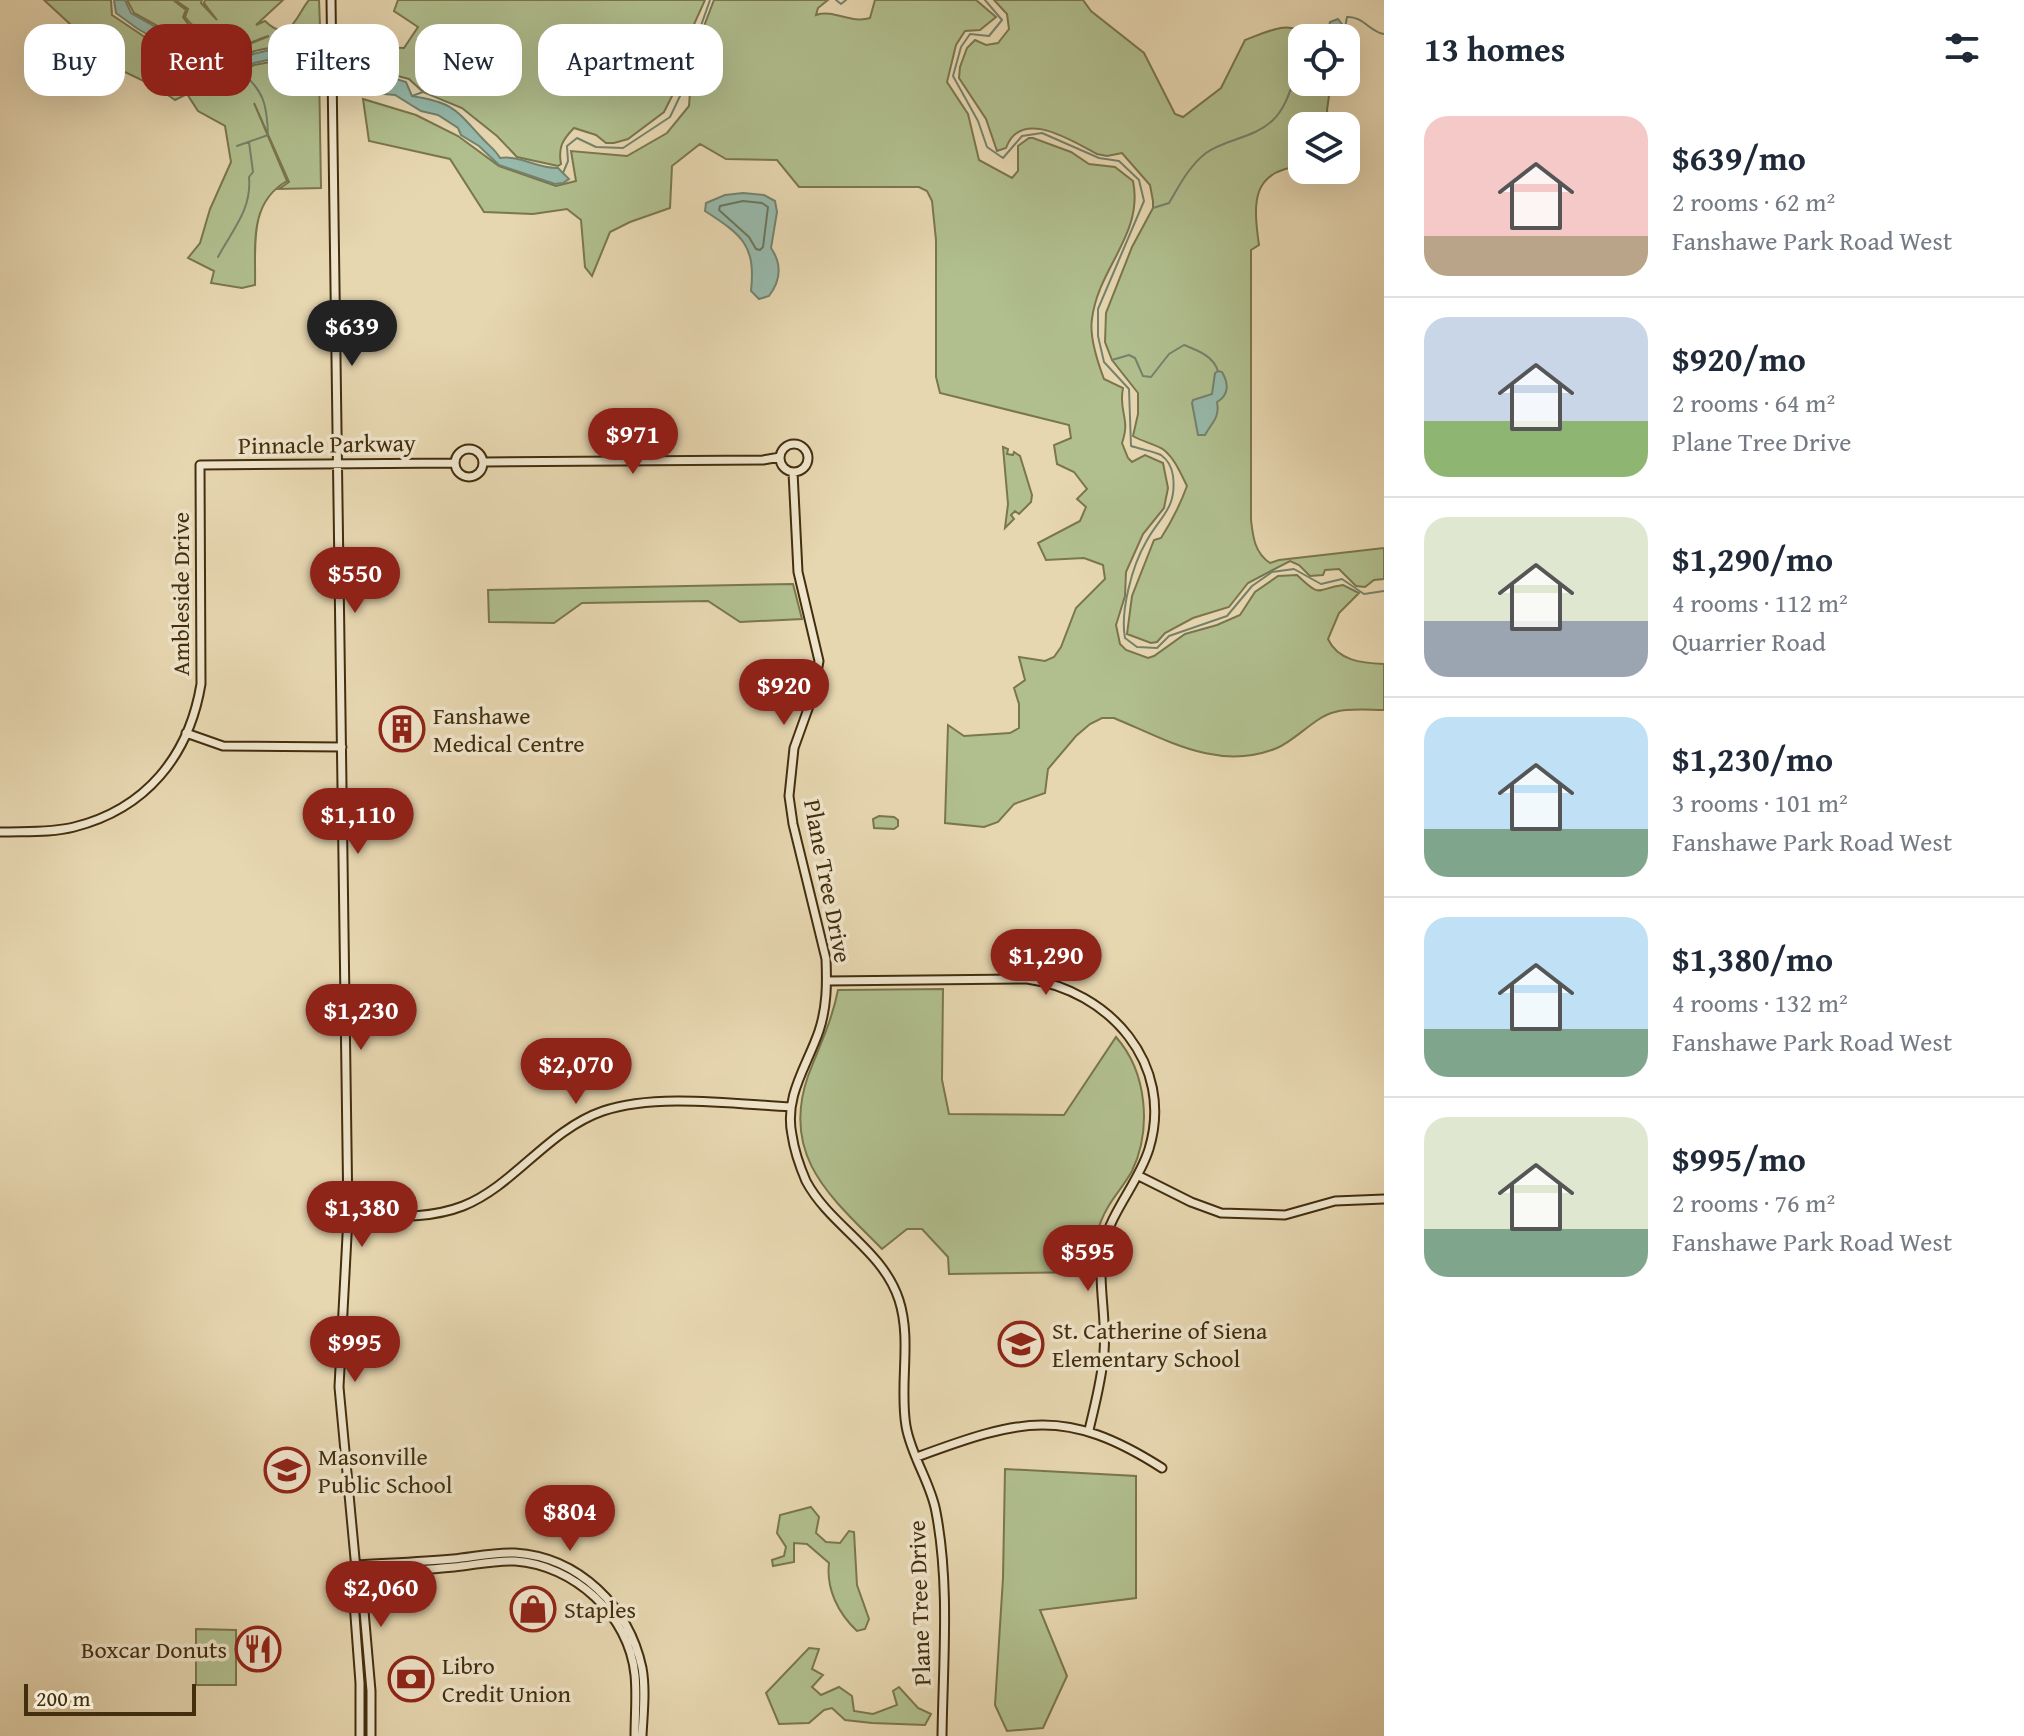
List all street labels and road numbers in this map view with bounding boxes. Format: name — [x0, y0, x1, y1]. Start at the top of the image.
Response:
street label: Pinnacle Parkway — [238, 425, 416, 463]
street label: Ambleside Drive — [163, 512, 198, 676]
street label: Plane Tree Drive — [795, 796, 861, 966]
street label: Plane Tree Drive — [899, 1520, 939, 1686]

